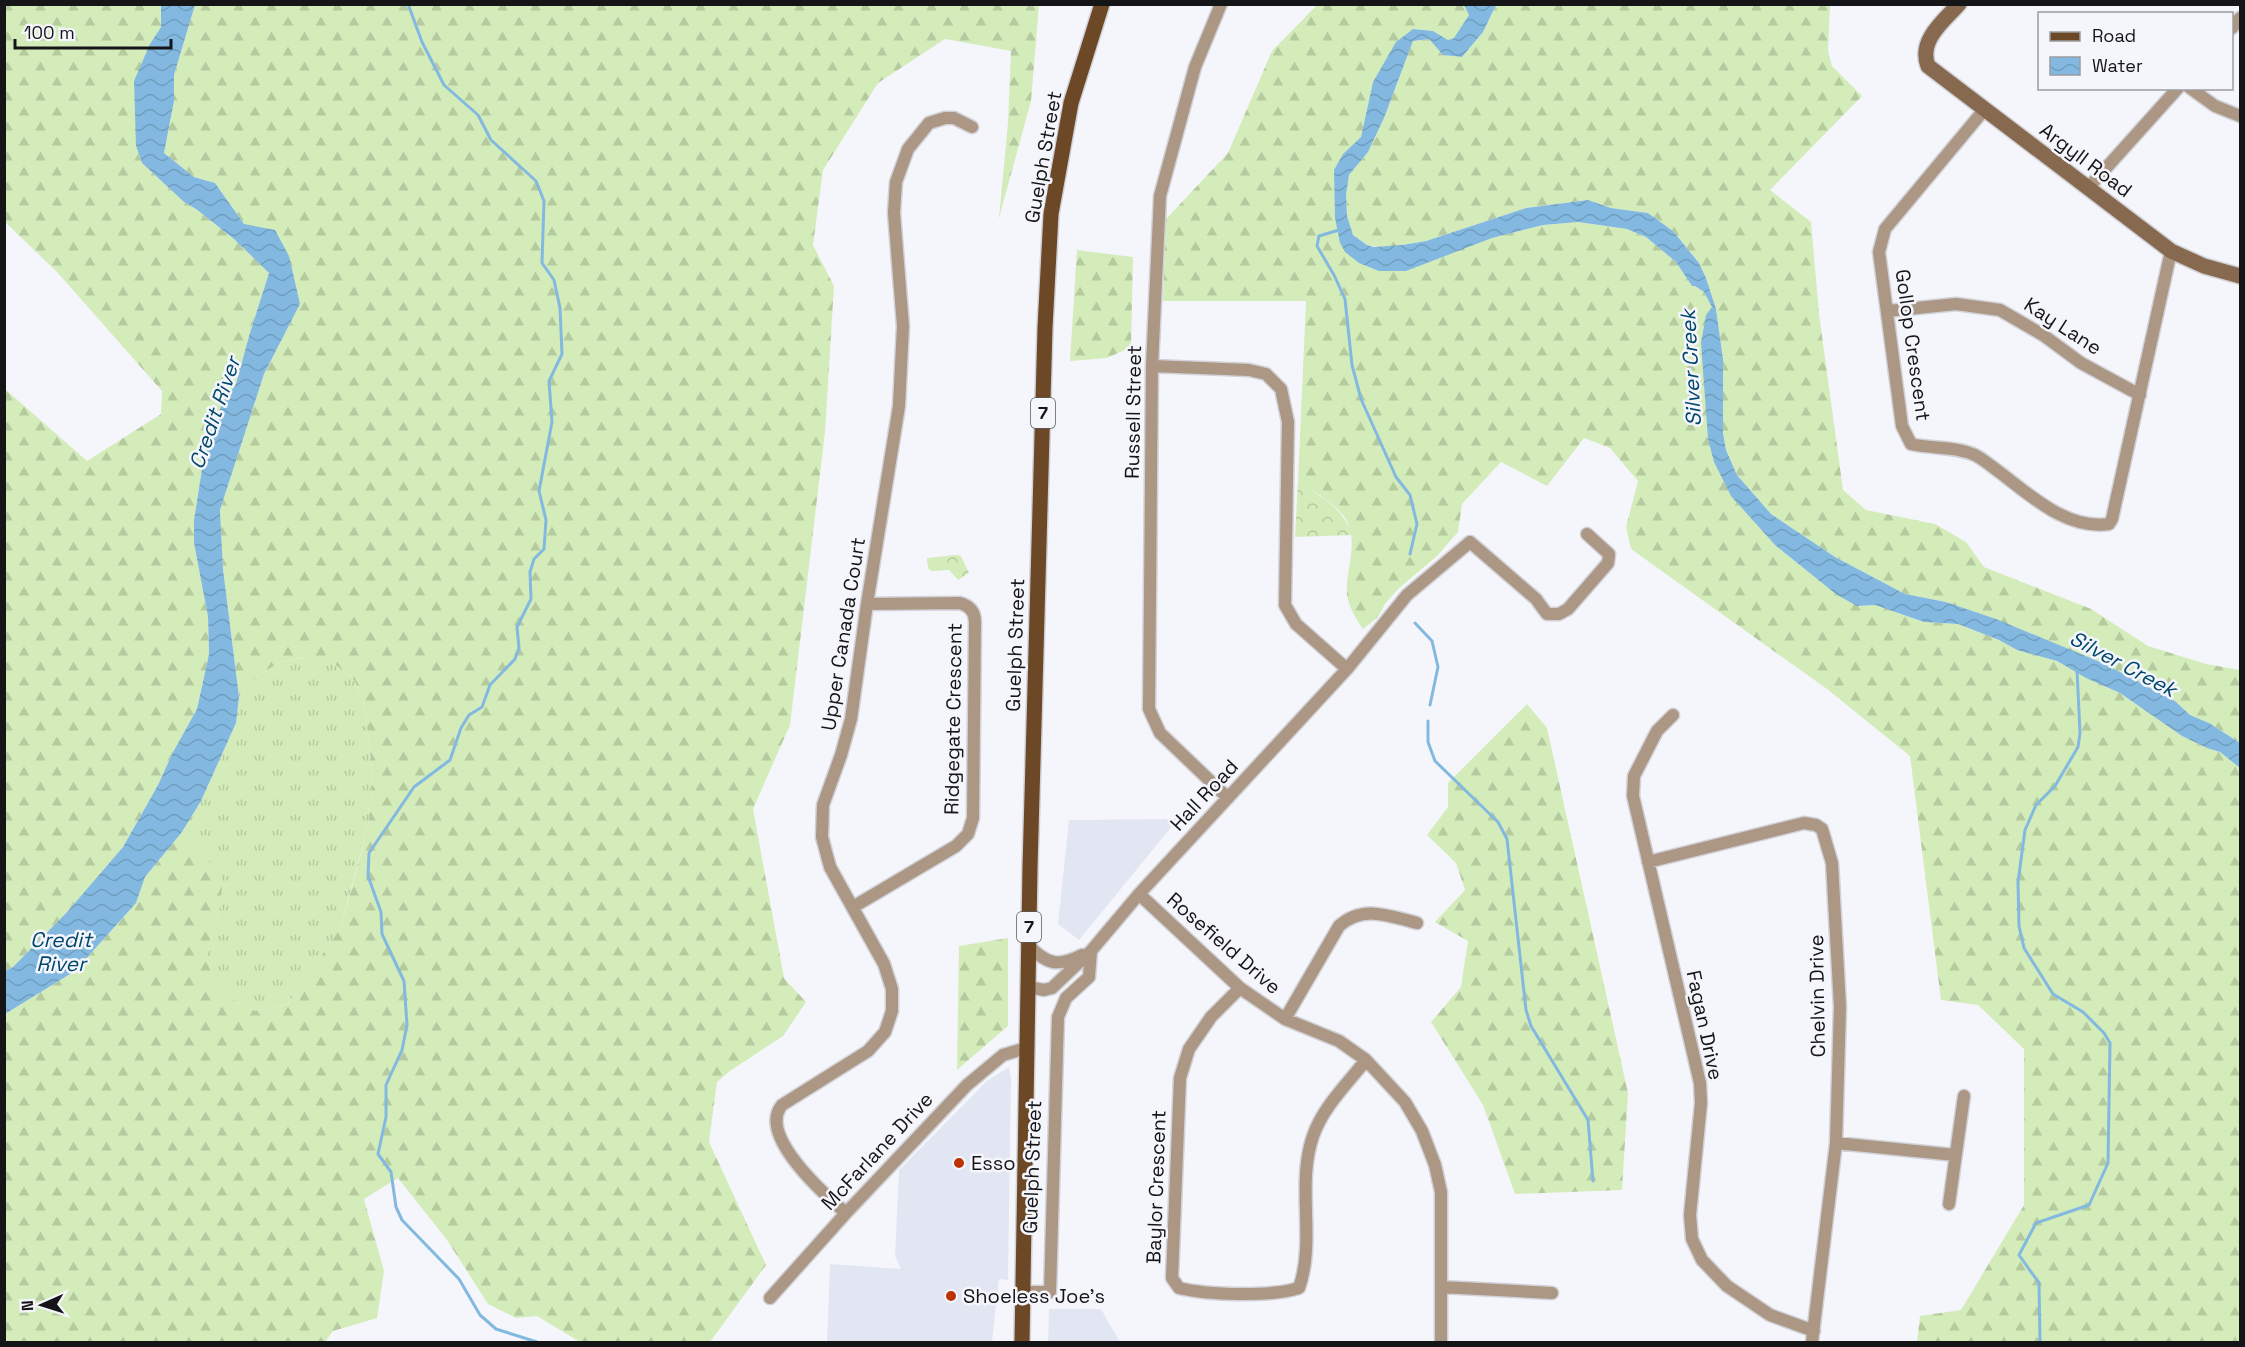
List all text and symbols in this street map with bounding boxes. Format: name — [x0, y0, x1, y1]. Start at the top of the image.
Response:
scale bar — [15, 12, 171, 50]
legend — [2038, 12, 2233, 90]
text: 100 m — [24, 21, 75, 44]
text: Road — [2092, 24, 2136, 47]
text: Water — [2092, 54, 2143, 77]
street label: Guelph Street — [1019, 89, 1067, 225]
street label: Argyll Road — [2035, 117, 2137, 203]
street label: Gollop Crescent — [1889, 267, 1937, 423]
street label: Kay Lane — [2019, 291, 2107, 361]
water label: Silver Creek — [1674, 306, 1707, 427]
street label: Russell Street — [1119, 345, 1147, 479]
water label: Credit River — [183, 351, 247, 472]
road number: 7 — [1031, 398, 1055, 428]
street label: Upper Canada Court — [815, 536, 871, 732]
street label: Guelph Street — [1000, 578, 1030, 712]
street label: Ridgegate Crescent — [938, 623, 968, 815]
water label: Silver Creek — [2065, 624, 2184, 704]
street label: Hall Road — [1164, 754, 1244, 836]
street label: Rosefield Drive — [1162, 886, 1286, 1000]
road number: 7 — [1017, 912, 1041, 942]
water label: Credit River — [30, 926, 94, 977]
street label: Chelvin Drive — [1803, 934, 1831, 1058]
street label: Fagan Drive — [1681, 968, 1729, 1082]
street label: McFarlane Drive — [815, 1086, 939, 1216]
street label: Guelph Street — [1017, 1100, 1047, 1234]
street label: Baylor Crescent — [1140, 1110, 1172, 1264]
place label: Esso — [971, 1150, 1016, 1176]
marker: Esso — [952, 1156, 966, 1170]
north arrow — [12, 1275, 72, 1335]
place label: Shoeless Joe's — [963, 1283, 1105, 1309]
marker: Shoeless Joe's — [944, 1289, 958, 1303]
text: N — [17, 1300, 38, 1312]

